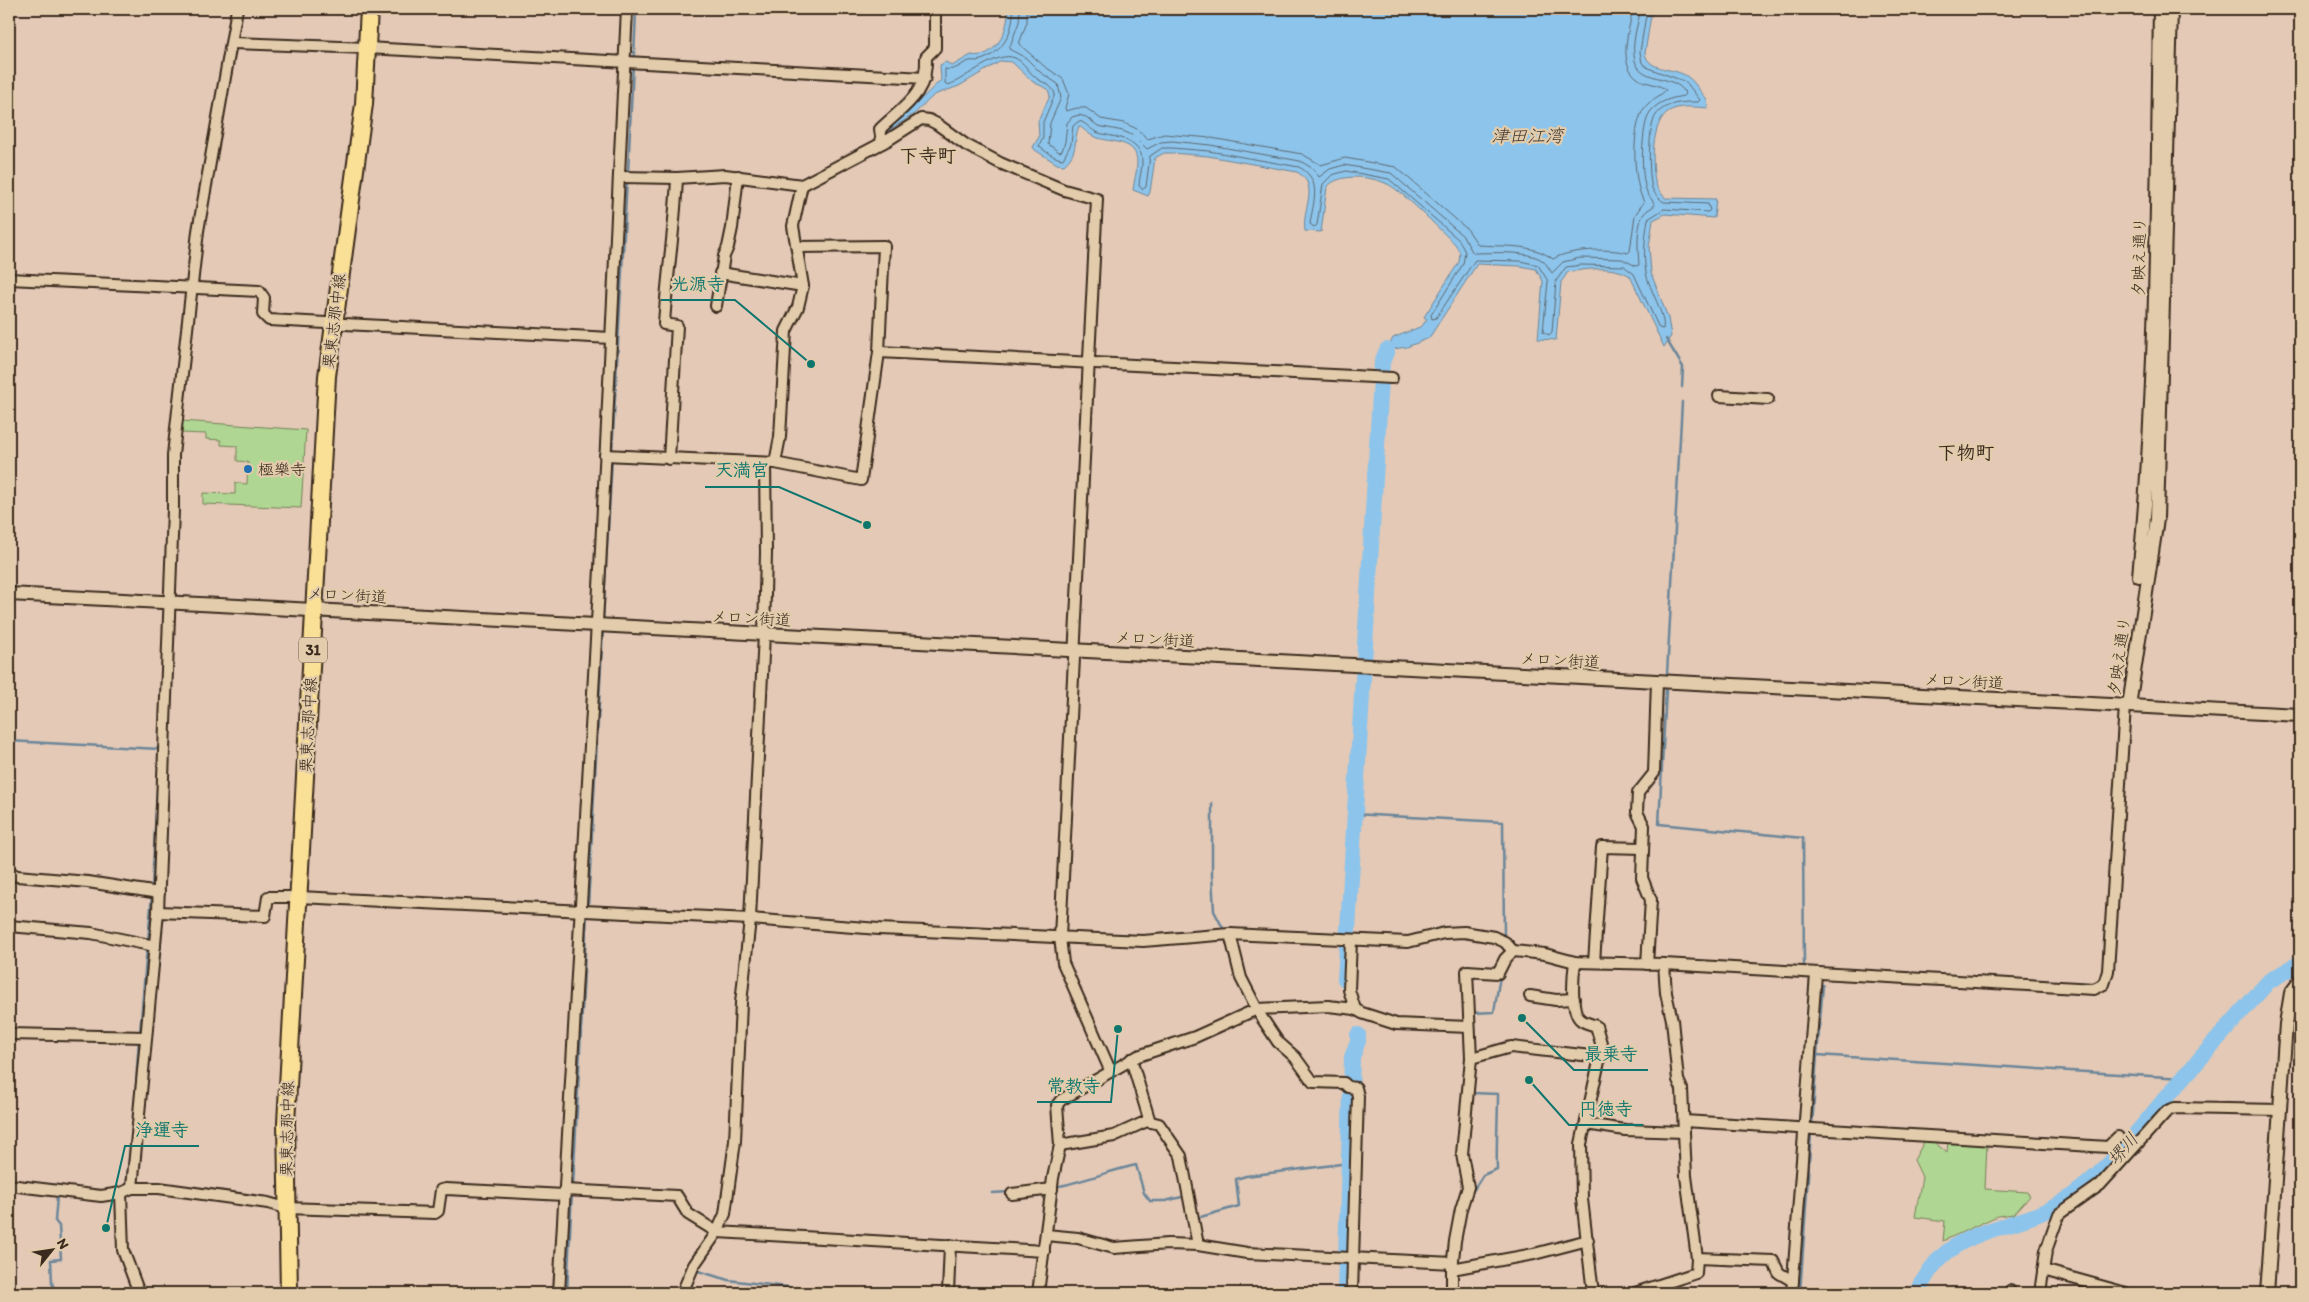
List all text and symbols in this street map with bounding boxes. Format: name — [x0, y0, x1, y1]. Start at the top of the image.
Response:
water label: 津田江湾 — [1491, 125, 1565, 147]
district label: 下寺町 — [899, 144, 957, 167]
street label: 夕映え通り — [2129, 217, 2149, 297]
callout: 光源寺 — [661, 267, 735, 300]
street label: 栗東志那中線 — [319, 272, 349, 370]
text: 光源寺 — [671, 273, 725, 295]
district label: 下物町 — [1937, 441, 1995, 464]
callout: 天満宮 — [705, 454, 779, 487]
text: 天満宮 — [715, 459, 769, 481]
place label: 極樂寺 — [258, 460, 306, 479]
marker: 極樂寺 — [242, 463, 254, 475]
street label: メロン街道 — [307, 583, 387, 607]
street label: メロン街道 — [711, 606, 791, 630]
street label: 夕映え通り — [2104, 615, 2134, 697]
street label: メロン街道 — [1115, 627, 1195, 651]
road number: 31 — [299, 638, 327, 662]
street label: メロン街道 — [1520, 648, 1600, 672]
street label: メロン街道 — [1924, 669, 2004, 693]
street label: 栗東志那中線 — [296, 677, 320, 773]
callout: 最乗寺 — [1574, 1037, 1648, 1070]
text: 最乗寺 — [1584, 1043, 1638, 1065]
callout: 常教寺 — [1037, 1069, 1111, 1102]
text: 常教寺 — [1047, 1075, 1101, 1097]
street label: 栗東志那中線 — [277, 1081, 297, 1177]
callout: 円徳寺 — [1569, 1092, 1643, 1125]
text: 円徳寺 — [1579, 1098, 1633, 1120]
callout: 浄運寺 — [125, 1113, 199, 1146]
text: 浄運寺 — [135, 1119, 189, 1141]
water label: 堺川 — [2103, 1128, 2143, 1170]
north arrow — [28, 1224, 78, 1274]
text: N — [53, 1235, 73, 1252]

